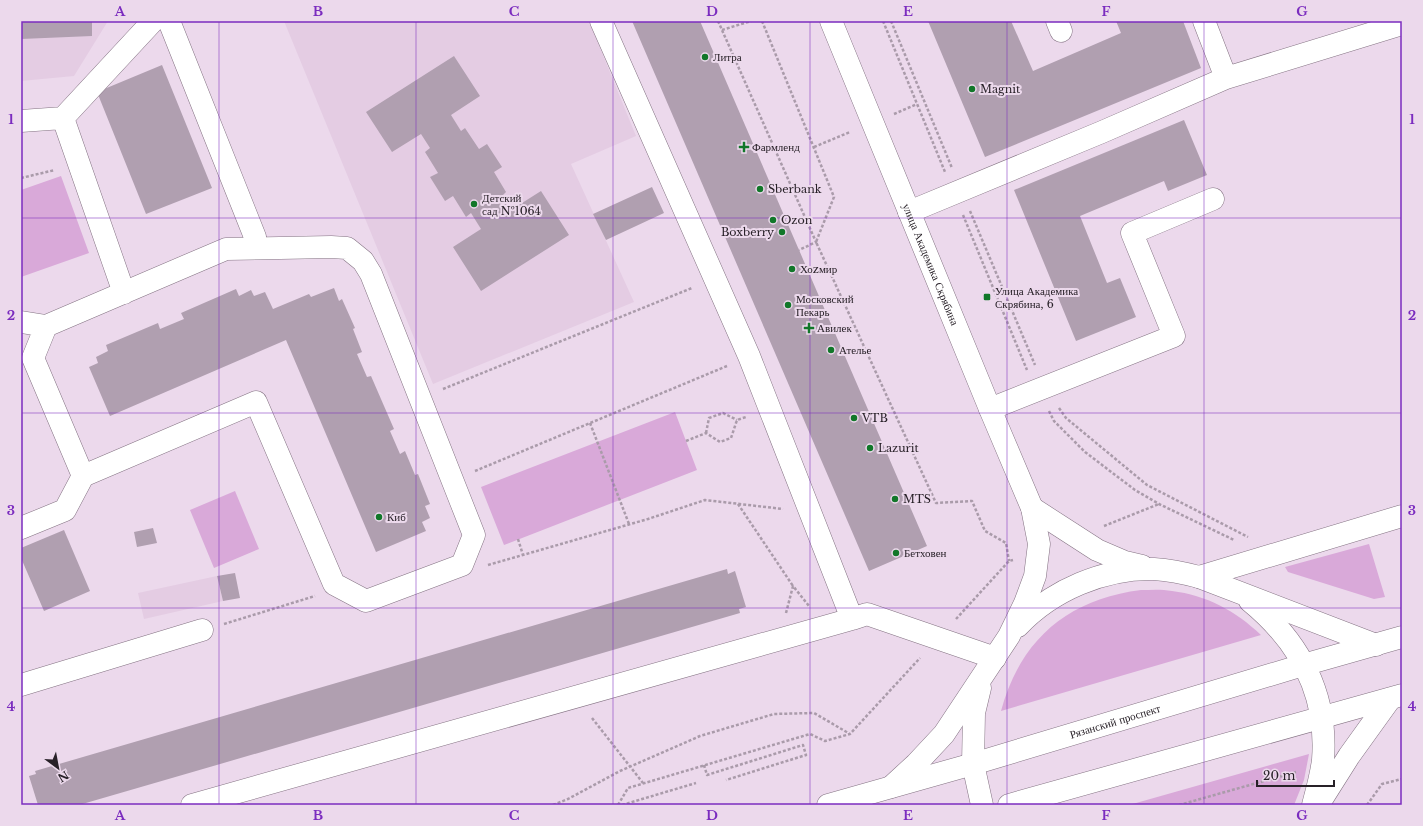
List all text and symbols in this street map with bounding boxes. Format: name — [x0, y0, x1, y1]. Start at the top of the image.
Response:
text: A — [114, 3, 126, 20]
text: B — [313, 3, 323, 20]
text: C — [509, 3, 520, 20]
text: D — [706, 3, 718, 20]
text: E — [903, 3, 913, 20]
text: F — [1102, 3, 1111, 20]
text: G — [1296, 3, 1308, 20]
place label: Литра — [713, 50, 742, 64]
marker: Литра — [700, 52, 710, 62]
place label: Magnit — [980, 82, 1021, 96]
marker: Magnit — [967, 84, 977, 94]
text: 1 — [8, 111, 14, 128]
text: 1 — [1409, 111, 1415, 128]
place label: Фармленд — [752, 140, 800, 154]
marker: Фармленд — [739, 142, 749, 152]
place label: Sberbank — [768, 182, 822, 196]
marker: Sberbank — [755, 184, 765, 194]
place label: Детский сад №1064 — [482, 191, 541, 218]
marker: Детский сад №1064 — [469, 199, 479, 209]
street label: улица Академика Скрябина — [899, 201, 962, 328]
place label: Ozon — [781, 213, 813, 227]
marker: Ozon — [768, 215, 778, 225]
place label: Boxberry — [721, 225, 774, 239]
marker: Boxberry — [777, 227, 787, 237]
place label: Хоzмир — [800, 262, 838, 276]
marker: Хоzмир — [787, 264, 797, 274]
place label: Улица Академика Скрябина, 6 — [995, 284, 1078, 311]
place label: Московский Пекарь — [796, 292, 854, 319]
marker: Улица Академика Скрябина, 6 — [982, 292, 992, 302]
marker: Московский Пекарь — [783, 300, 793, 310]
text: 2 — [7, 307, 15, 324]
text: 2 — [1408, 307, 1416, 324]
place label: Авилек — [817, 321, 852, 335]
marker: Авилек — [804, 323, 814, 333]
place label: Ателье — [839, 343, 872, 357]
marker: Ателье — [826, 345, 836, 355]
place label: VTB — [861, 411, 888, 425]
marker: VTB — [849, 413, 859, 423]
place label: Lazurit — [878, 441, 920, 455]
marker: Lazurit — [865, 443, 875, 453]
place label: MTS — [903, 492, 931, 506]
marker: MTS — [890, 494, 900, 504]
text: 3 — [7, 502, 15, 519]
text: 3 — [1408, 502, 1416, 519]
place label: Киб — [387, 510, 406, 524]
marker: Киб — [374, 512, 384, 522]
place label: Бетховен — [904, 546, 947, 560]
marker: Бетховен — [891, 548, 901, 558]
text: 4 — [7, 698, 16, 715]
text: 4 — [1408, 698, 1417, 715]
street label: Рязанский проспект — [1068, 701, 1162, 742]
north arrow — [38, 748, 78, 788]
scale bar — [1257, 762, 1334, 788]
text: N — [55, 768, 71, 786]
text: 20 m — [1263, 768, 1295, 783]
text: A — [114, 807, 126, 824]
text: B — [313, 807, 323, 824]
text: C — [509, 807, 520, 824]
text: D — [706, 807, 718, 824]
text: E — [903, 807, 913, 824]
text: F — [1102, 807, 1111, 824]
text: G — [1296, 807, 1308, 824]

